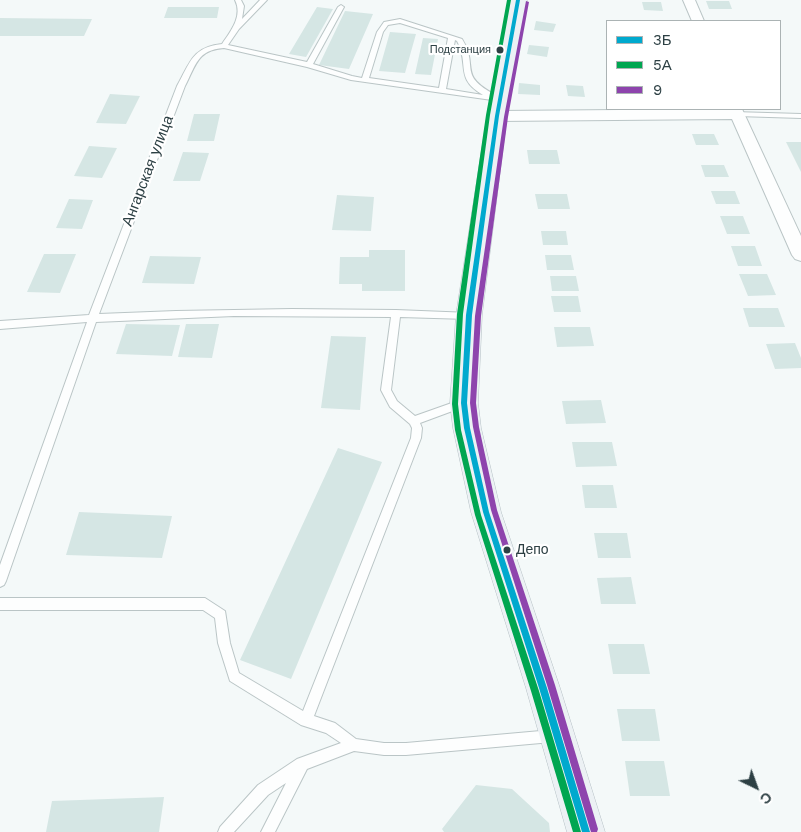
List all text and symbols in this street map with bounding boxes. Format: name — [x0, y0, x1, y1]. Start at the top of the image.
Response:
legend — [606, 20, 781, 110]
text: 3Б — [653, 31, 672, 49]
place label: Подстанция — [430, 43, 491, 57]
marker: Подстанция — [495, 45, 505, 55]
text: 5А — [653, 56, 672, 74]
text: 9 — [653, 81, 662, 99]
street label: Ангарская улица — [119, 113, 177, 229]
place label: Депо — [516, 542, 549, 558]
marker: Депо — [502, 545, 512, 555]
north arrow — [731, 762, 781, 812]
text: С — [757, 789, 775, 807]

